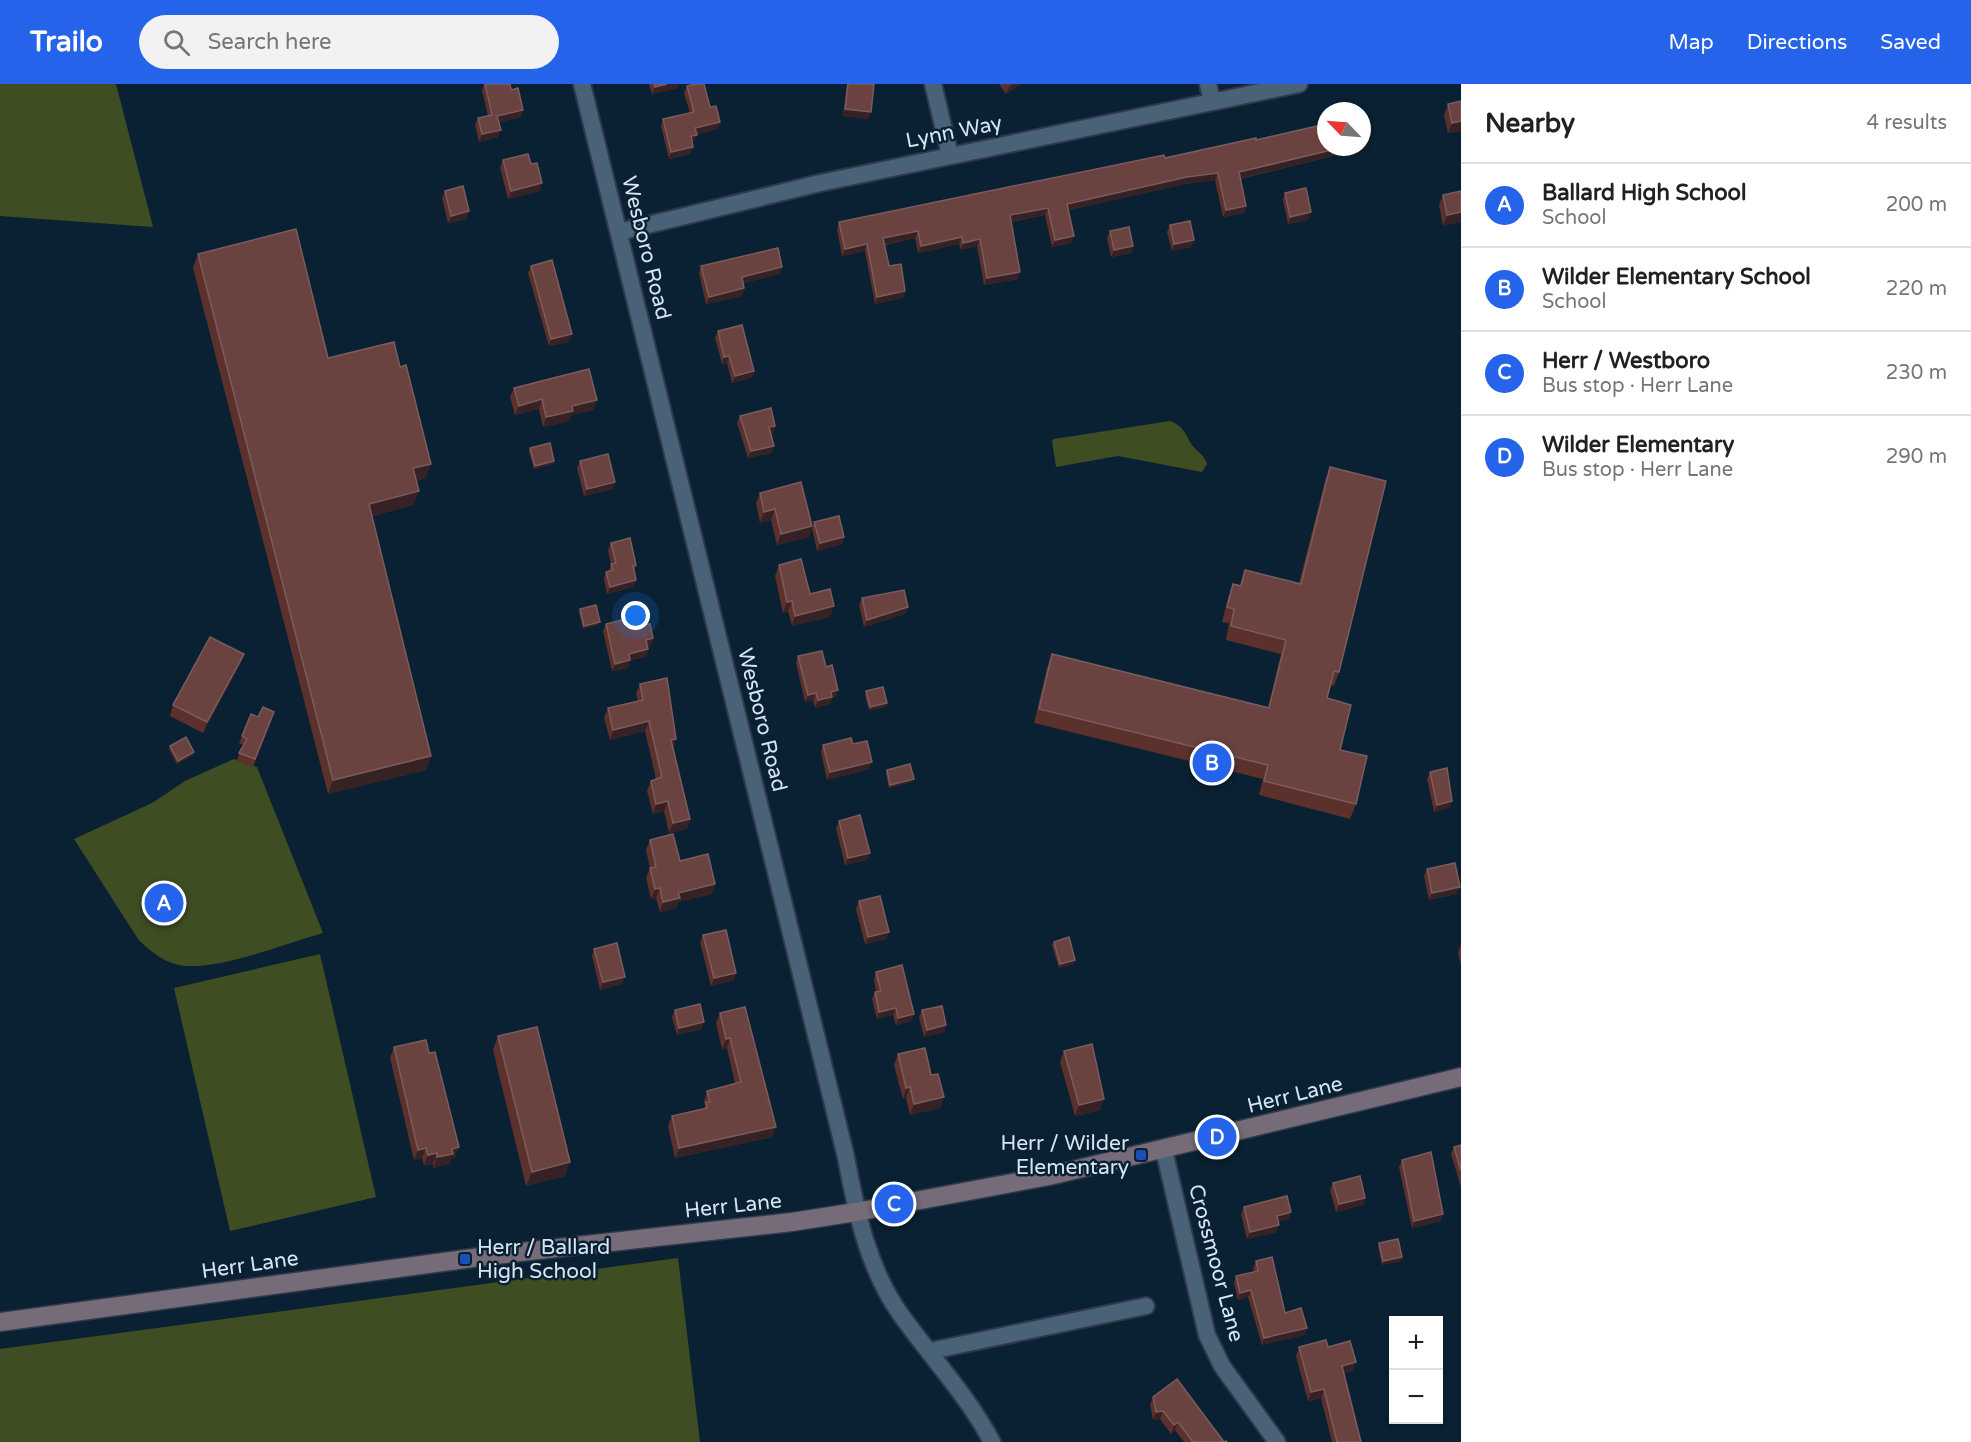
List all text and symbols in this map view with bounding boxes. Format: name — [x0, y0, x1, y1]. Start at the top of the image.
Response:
search box — [139, 15, 559, 69]
text: Trailo — [30, 25, 103, 59]
icon: search — [160, 26, 193, 59]
text: Search here — [208, 29, 332, 55]
text: Map — [1668, 30, 1714, 55]
text: Directions — [1747, 30, 1847, 55]
text: Saved — [1880, 30, 1941, 55]
north arrow — [1317, 102, 1371, 156]
text: Nearby — [1485, 108, 1575, 139]
street label: Lynn Way — [904, 110, 1004, 154]
text: 4 results — [1867, 111, 1947, 135]
street label: Wesboro Road — [616, 174, 676, 322]
text: Ballard High School — [1542, 180, 1746, 206]
text: A — [1497, 193, 1512, 217]
text: 200 m — [1886, 193, 1947, 217]
text: School — [1542, 206, 1606, 230]
text: Wilder Elementary School — [1542, 264, 1811, 290]
text: B — [1498, 277, 1511, 301]
text: 220 m — [1886, 277, 1947, 301]
text: School — [1542, 290, 1606, 314]
text: Herr / Westboro — [1542, 348, 1710, 374]
text: C — [1498, 361, 1511, 385]
text: 230 m — [1886, 361, 1947, 385]
text: Bus stop · Herr Lane — [1542, 374, 1733, 398]
text: Wilder Elementary — [1542, 432, 1734, 458]
text: D — [1497, 445, 1512, 469]
text: 290 m — [1886, 445, 1947, 469]
text: Bus stop · Herr Lane — [1542, 458, 1733, 482]
your location — [621, 601, 650, 630]
street label: Wesboro Road — [732, 646, 792, 794]
pin: B — [1192, 740, 1232, 786]
pin: A — [144, 880, 184, 926]
street label: Herr Lane — [1245, 1071, 1345, 1119]
pin: D — [1198, 1114, 1236, 1160]
place label: Herr / Wilder Elementary — [1001, 1131, 1129, 1180]
marker: Herr / Wilder Elementary — [1134, 1148, 1148, 1162]
pin: C — [874, 1182, 914, 1226]
street label: Crossmoor Lane — [1183, 1182, 1249, 1345]
street label: Herr Lane — [683, 1188, 783, 1224]
place label: Herr / Ballard High School — [477, 1235, 610, 1284]
street label: Herr Lane — [200, 1246, 300, 1284]
marker: Herr / Ballard High School — [458, 1252, 472, 1266]
map controls — [1389, 1316, 1443, 1424]
button: + — [1389, 1316, 1443, 1370]
button: − — [1389, 1370, 1443, 1424]

